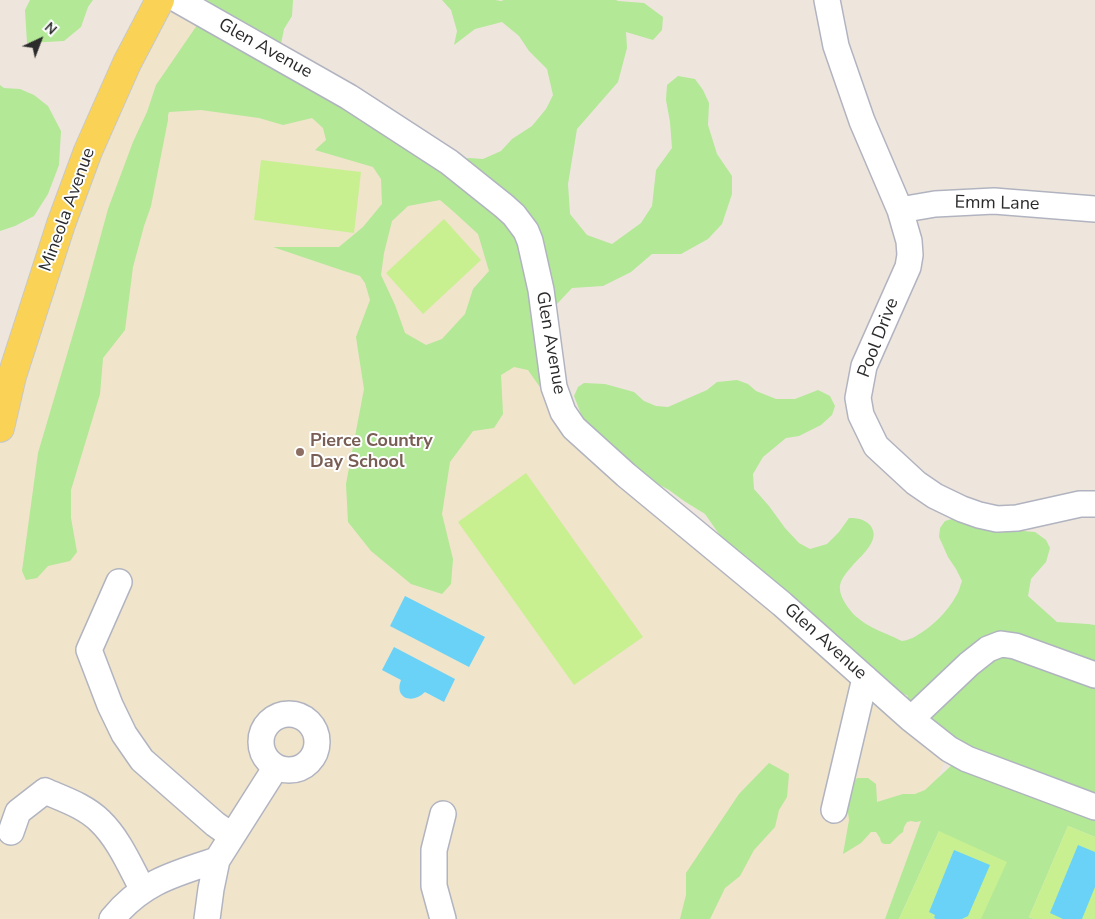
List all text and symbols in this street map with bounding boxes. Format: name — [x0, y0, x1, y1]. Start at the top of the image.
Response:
street label: Glen Avenue — [214, 14, 316, 84]
north arrow — [15, 15, 65, 65]
text: N — [40, 18, 61, 39]
street label: Mineola Avenue — [36, 145, 100, 275]
street label: Emm Lane — [954, 192, 1040, 216]
street label: Glen Avenue — [530, 290, 570, 396]
street label: Pool Drive — [854, 295, 904, 381]
place label: Pierce Country Day School — [310, 431, 433, 474]
marker: Pierce Country Day School — [294, 446, 306, 458]
street label: Glen Avenue — [779, 599, 871, 685]

